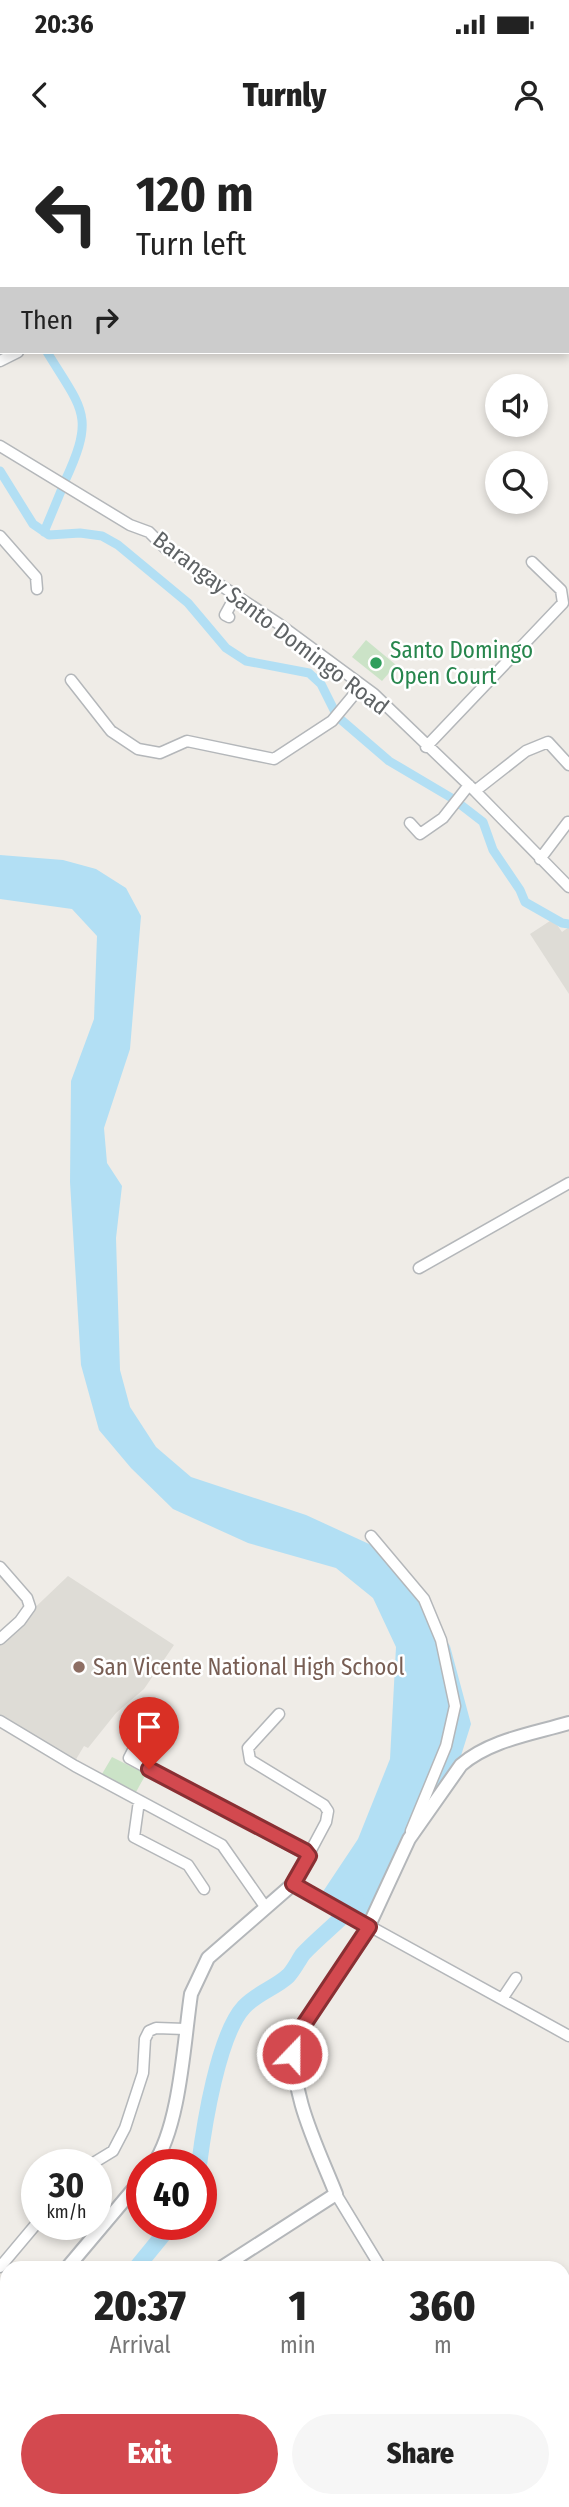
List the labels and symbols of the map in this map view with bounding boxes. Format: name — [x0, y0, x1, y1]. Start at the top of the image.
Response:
street label: Barangay Santo Domingo Road — [148, 525, 394, 721]
place label: Santo Domingo Open Court — [390, 636, 533, 690]
marker: Santo Domingo Open Court — [368, 655, 384, 671]
place label: San Vicente National High School — [93, 1653, 405, 1681]
marker: San Vicente National High School — [71, 1659, 87, 1675]
pin — [119, 1697, 179, 1769]
position arrow — [255, 2017, 329, 2091]
speed limit sign: 40 — [126, 2149, 217, 2240]

